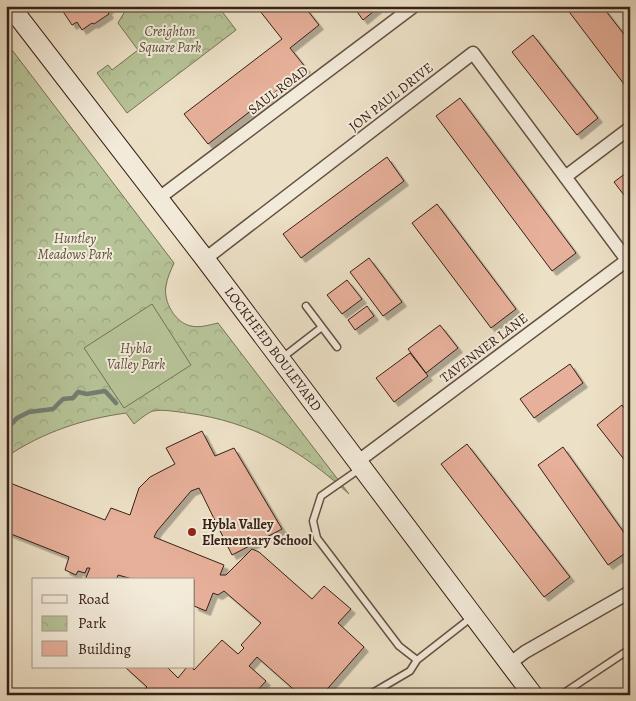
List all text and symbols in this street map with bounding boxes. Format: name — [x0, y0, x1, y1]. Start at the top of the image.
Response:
park label: Creighton Square Park — [139, 22, 201, 57]
street label: JON PAUL DRIVE — [345, 58, 437, 136]
street label: SAUL ROAD — [244, 61, 312, 119]
park label: Huntley Meadows Park — [38, 229, 112, 264]
street label: LOCKHEED BOULEVARD — [220, 283, 326, 415]
street label: TAVENNER LANE — [436, 309, 532, 387]
park label: Hybla Valley Park — [107, 339, 165, 374]
place label: Hybla Valley Elementary School — [202, 515, 312, 550]
marker: Hybla Valley Elementary School — [186, 526, 198, 538]
legend — [32, 578, 195, 668]
text: Road — [78, 589, 110, 609]
text: Park — [78, 613, 107, 633]
text: Building — [78, 639, 131, 659]

